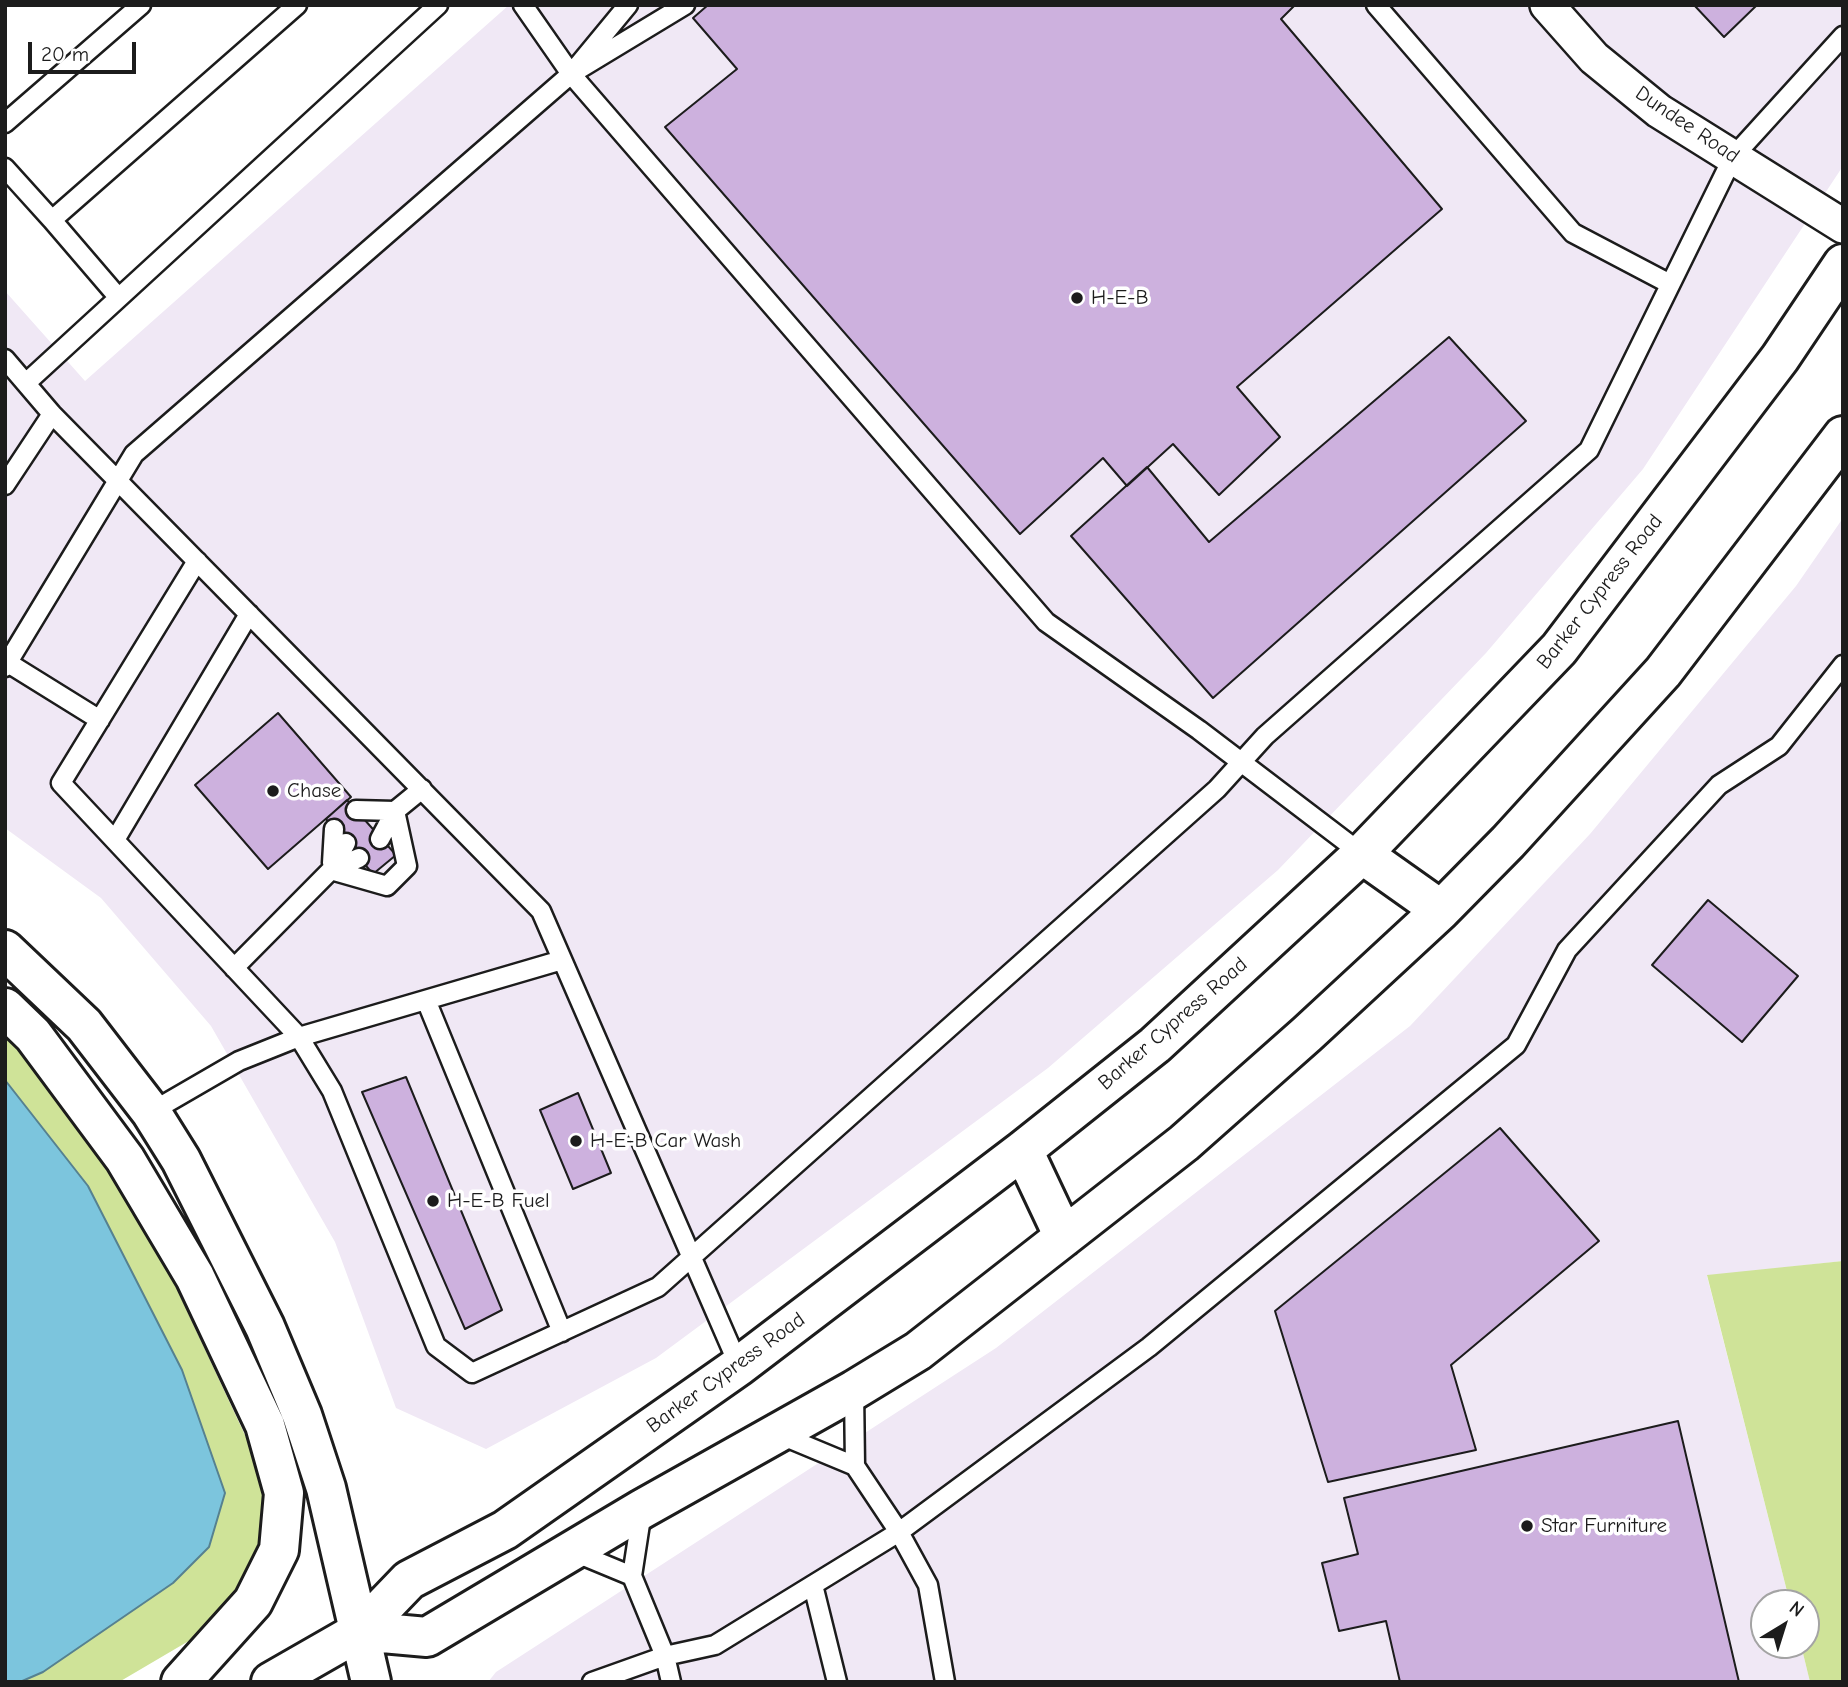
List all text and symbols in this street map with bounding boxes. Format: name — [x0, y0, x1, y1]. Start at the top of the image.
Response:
scale bar — [32, 28, 140, 72]
text: 20 m — [41, 42, 89, 66]
street label: Dundee Road — [1630, 81, 1744, 169]
place label: H-E-B — [1091, 285, 1149, 311]
marker: H-E-B — [1069, 290, 1085, 306]
street label: Barker Cypress Road — [1532, 510, 1668, 674]
place label: Chase — [287, 778, 341, 804]
marker: Chase — [265, 783, 281, 799]
street label: Barker Cypress Road — [1093, 952, 1253, 1096]
place label: H-E-B Car Wash — [590, 1128, 741, 1154]
marker: H-E-B Car Wash — [568, 1133, 584, 1149]
place label: H-E-B Fuel — [447, 1188, 550, 1214]
marker: H-E-B Fuel — [425, 1193, 441, 1209]
street label: Barker Cypress Road — [642, 1307, 810, 1439]
place label: Star Furniture — [1541, 1513, 1667, 1539]
marker: Star Furniture — [1519, 1518, 1535, 1534]
north arrow — [1750, 1589, 1820, 1659]
text: N — [1785, 1597, 1808, 1622]

